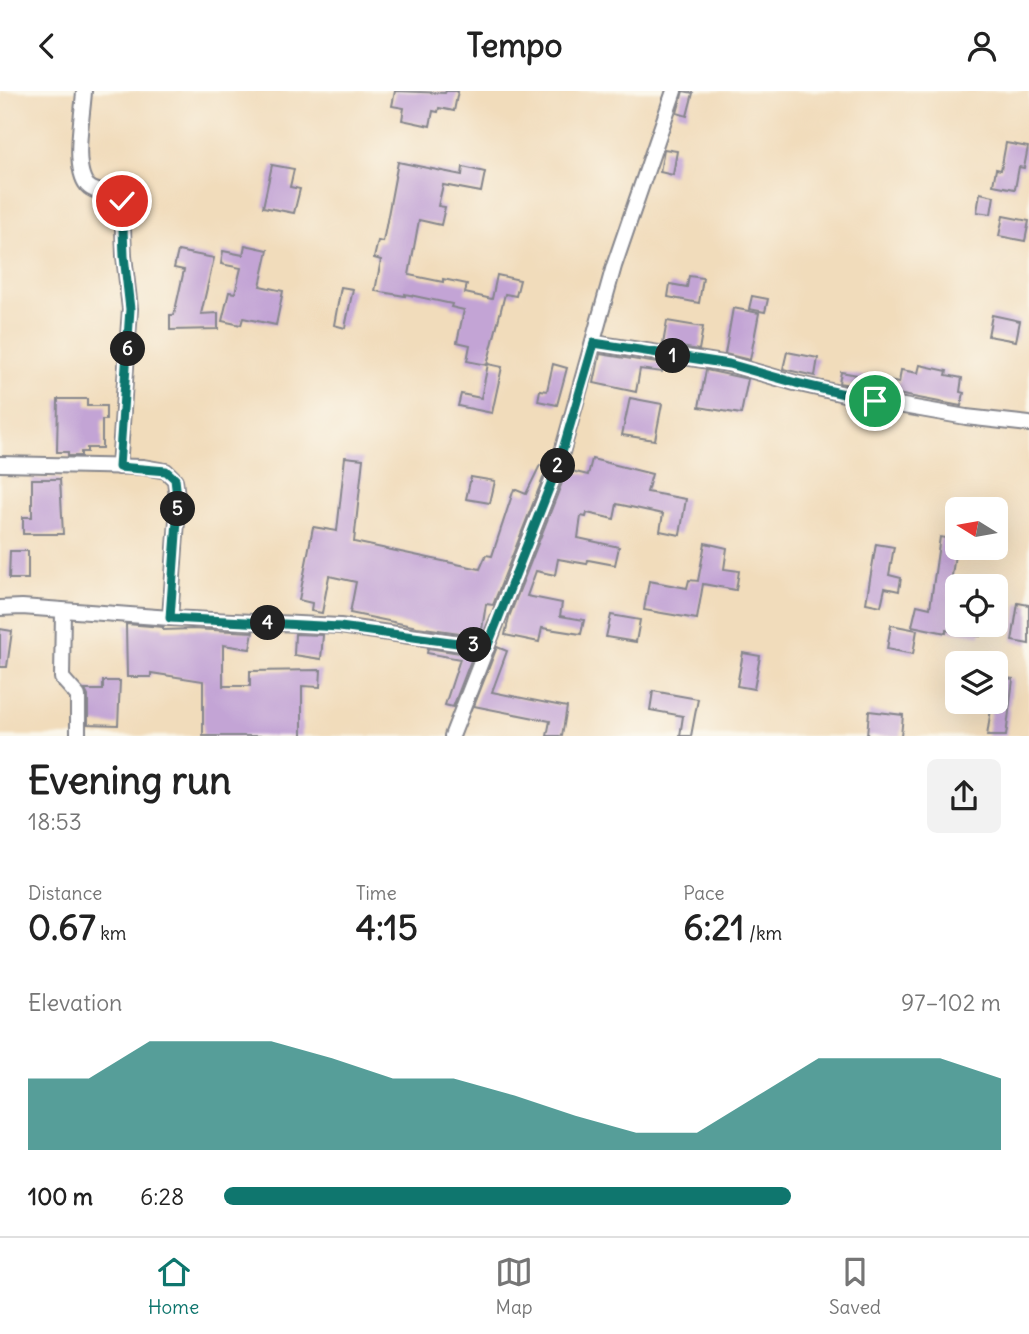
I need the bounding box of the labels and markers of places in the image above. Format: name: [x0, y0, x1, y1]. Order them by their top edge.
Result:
pin: [92, 171, 152, 231]
pin: 6: [110, 331, 146, 367]
pin: 1: [656, 338, 690, 373]
pin: [845, 371, 905, 431]
pin: 2: [540, 449, 576, 483]
pin: 5: [160, 491, 196, 527]
pin: 4: [250, 605, 286, 641]
pin: 3: [456, 627, 491, 663]

